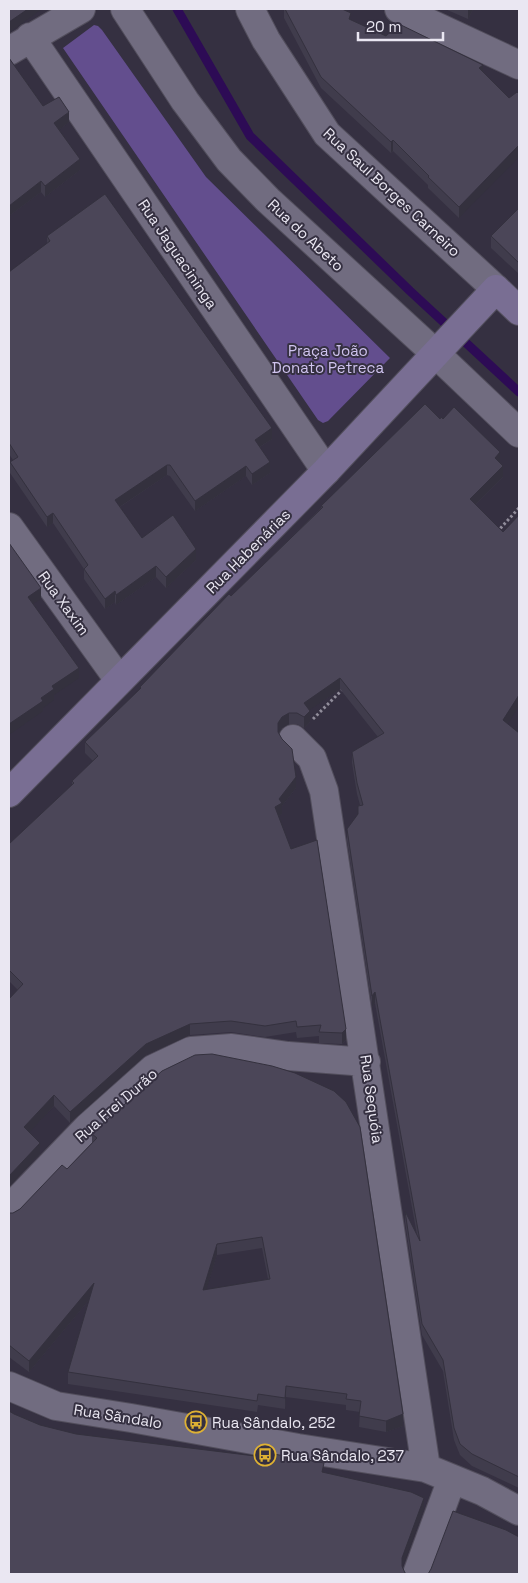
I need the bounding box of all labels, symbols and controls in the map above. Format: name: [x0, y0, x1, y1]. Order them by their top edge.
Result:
scale bar: [358, 10, 443, 42]
text: 20 m: [366, 17, 401, 36]
street label: Rua Saul Borges Carneiro: [319, 123, 465, 261]
street label: Rua do Abeto: [264, 195, 348, 275]
street label: Rua Jaguacininga: [134, 196, 222, 313]
park label: Praça João Donato Petreca: [272, 341, 385, 377]
street label: Rua Habenárias: [202, 505, 294, 597]
street label: Rua Xaxim: [34, 567, 94, 639]
street label: Rua Sequóia: [356, 1053, 388, 1145]
street label: Rua Frei Durão: [71, 1064, 161, 1146]
street label: Rua Sãndalo: [72, 1400, 164, 1432]
bus stop icon: Rua Sândalo, 252: [184, 1410, 208, 1434]
place label: Rua Sândalo, 252: [212, 1413, 335, 1432]
bus stop icon: Rua Sândalo, 237: [253, 1443, 277, 1467]
place label: Rua Sândalo, 237: [281, 1446, 404, 1465]

